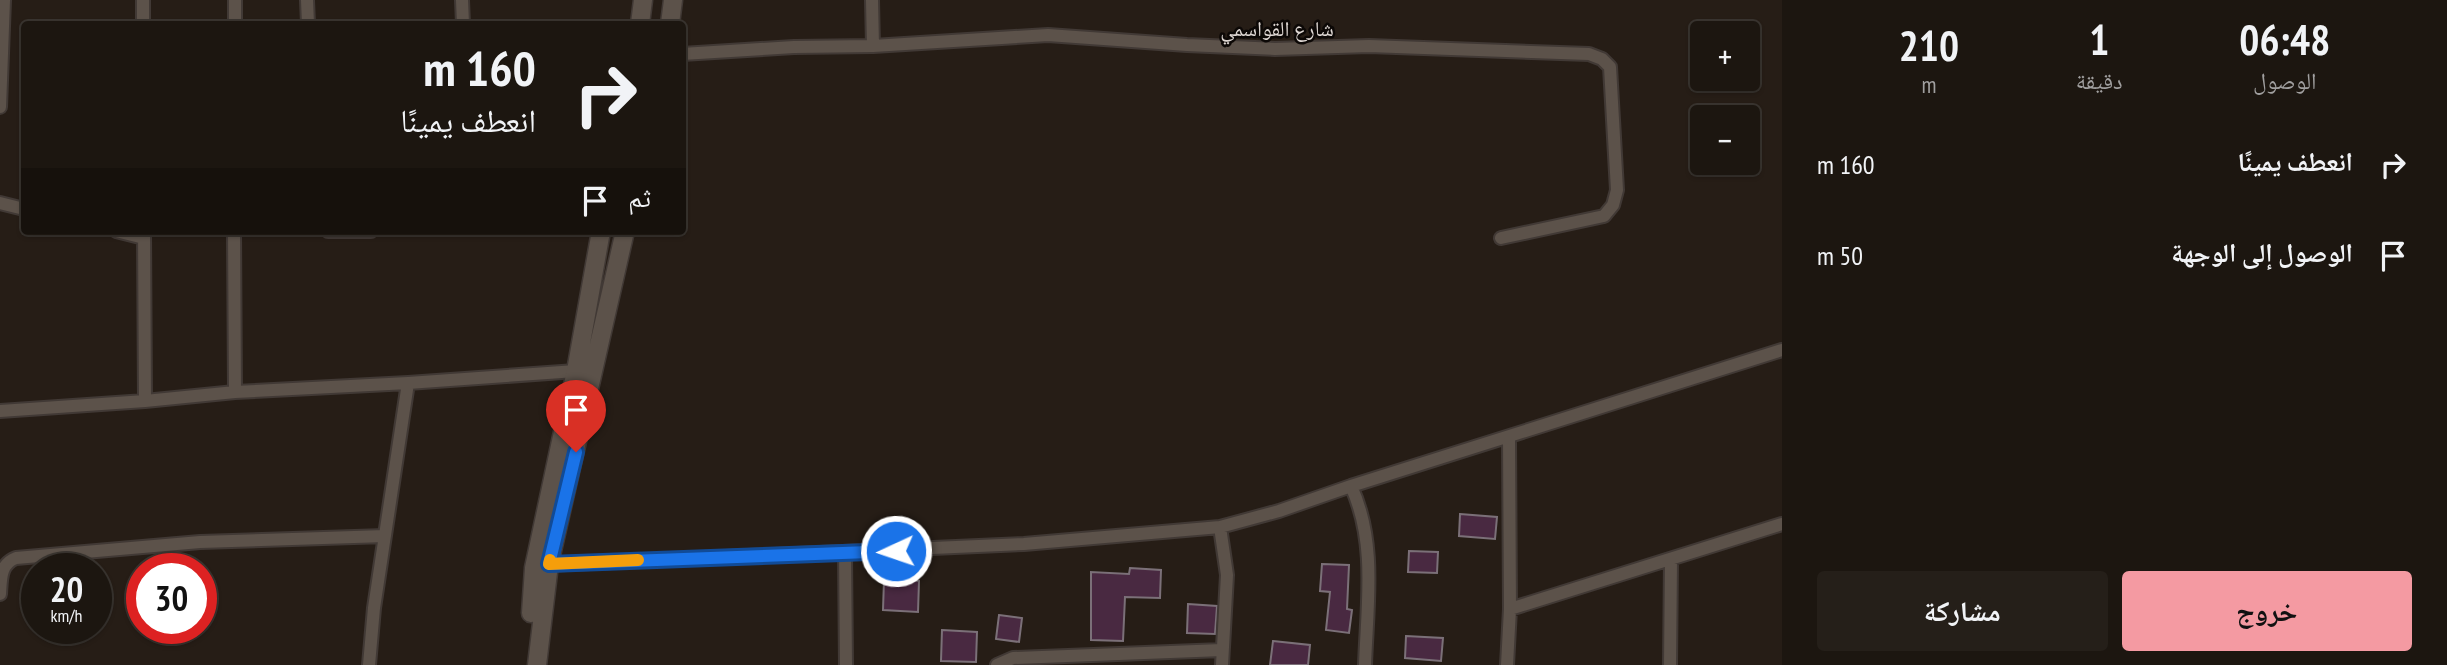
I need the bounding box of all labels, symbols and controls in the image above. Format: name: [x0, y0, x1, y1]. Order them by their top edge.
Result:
text: 1: [2089, 12, 2109, 67]
text: 06:48: [2239, 12, 2330, 67]
street label: شارع القواسمي: [1220, 15, 1334, 45]
text: 210: [1899, 18, 1959, 73]
map controls: [1690, 21, 1760, 175]
button: +: [1690, 21, 1760, 91]
text: 160 m: [423, 36, 536, 100]
icon: right: [560, 49, 651, 140]
text: دقيقة: [2076, 66, 2123, 95]
text: الوصول: [2253, 66, 2317, 95]
text: m: [1921, 70, 1936, 99]
text: انعطف يمينًا: [400, 99, 536, 141]
button: −: [1690, 105, 1760, 175]
text: انعطف يمينًا: [2237, 145, 2353, 178]
icon: right: [2374, 146, 2412, 184]
text: 160 m: [1817, 148, 1875, 181]
text: ثم: [628, 181, 651, 214]
icon: arrive: [576, 182, 614, 220]
text: الوصول إلى الوجهة: [2171, 236, 2353, 269]
icon: arrive: [2374, 237, 2412, 275]
text: 50 m: [1817, 239, 1863, 272]
pin: [546, 380, 606, 452]
icon: arrive: [557, 391, 595, 429]
position arrow: [859, 514, 933, 588]
speed limit sign: 30: [126, 553, 217, 644]
text: 20: [50, 566, 83, 612]
button: مشاركة: [1817, 571, 2108, 651]
button: خروج: [2122, 571, 2412, 651]
text: km/h: [51, 604, 82, 627]

